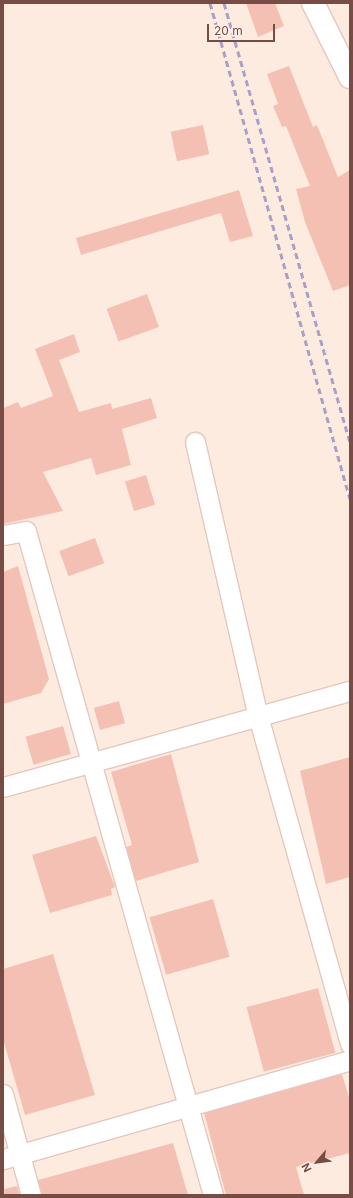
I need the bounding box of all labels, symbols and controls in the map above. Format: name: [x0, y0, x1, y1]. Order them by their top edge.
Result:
scale bar: [209, 16, 277, 42]
text: 20 m: [214, 23, 243, 38]
north arrow: [297, 1142, 337, 1182]
text: N: [298, 1161, 315, 1175]

